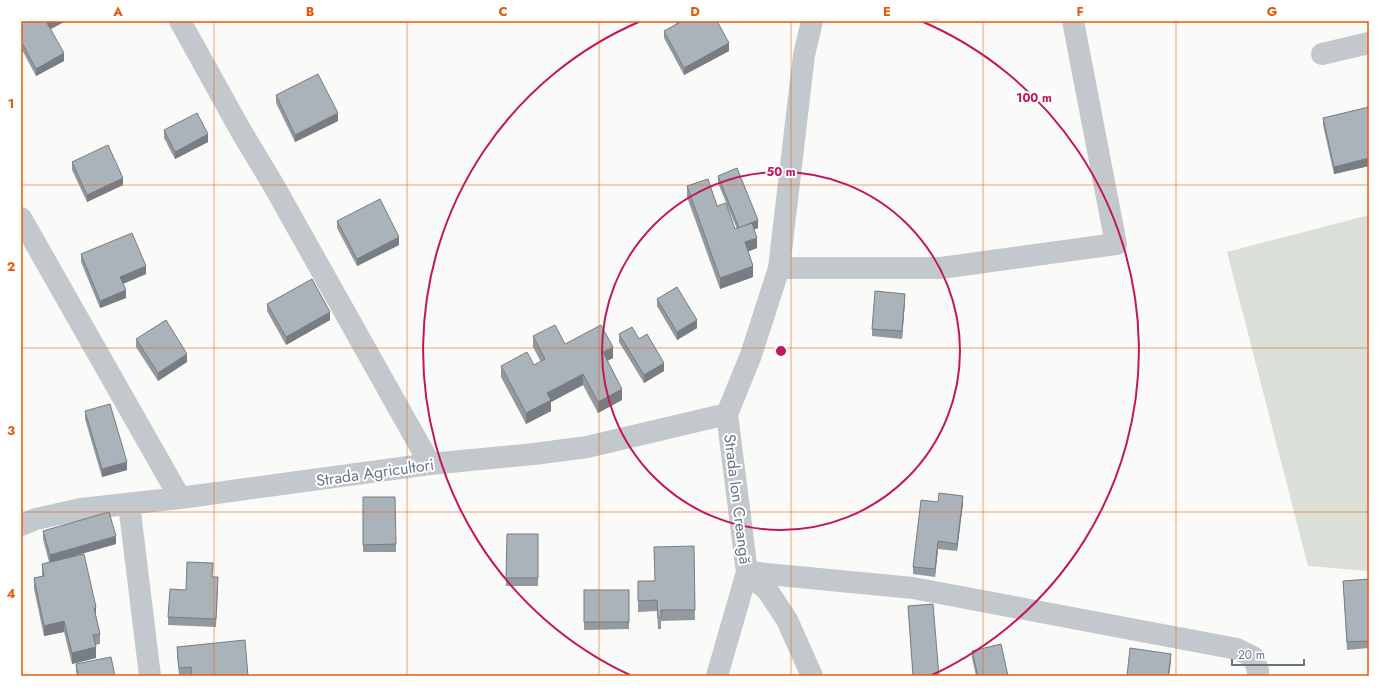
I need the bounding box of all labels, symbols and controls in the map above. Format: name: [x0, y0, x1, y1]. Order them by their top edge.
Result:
text: A: [112, 2, 123, 21]
text: B: [306, 2, 315, 21]
text: C: [498, 2, 508, 21]
text: D: [690, 2, 700, 21]
text: E: [883, 2, 891, 21]
text: F: [1076, 2, 1084, 21]
text: G: [1267, 2, 1278, 21]
text: 100 m: [1016, 89, 1052, 107]
text: 1: [8, 94, 14, 113]
text: 50 m: [766, 163, 796, 181]
text: 2: [7, 257, 15, 276]
centre of rings: [774, 344, 788, 358]
text: 3: [7, 421, 15, 440]
street label: Strada Ion Creangă: [718, 433, 757, 565]
street label: Strada Agricultori: [315, 453, 435, 492]
text: 4: [6, 584, 16, 603]
scale bar: [1232, 641, 1304, 667]
text: 20 m: [1238, 646, 1265, 664]

